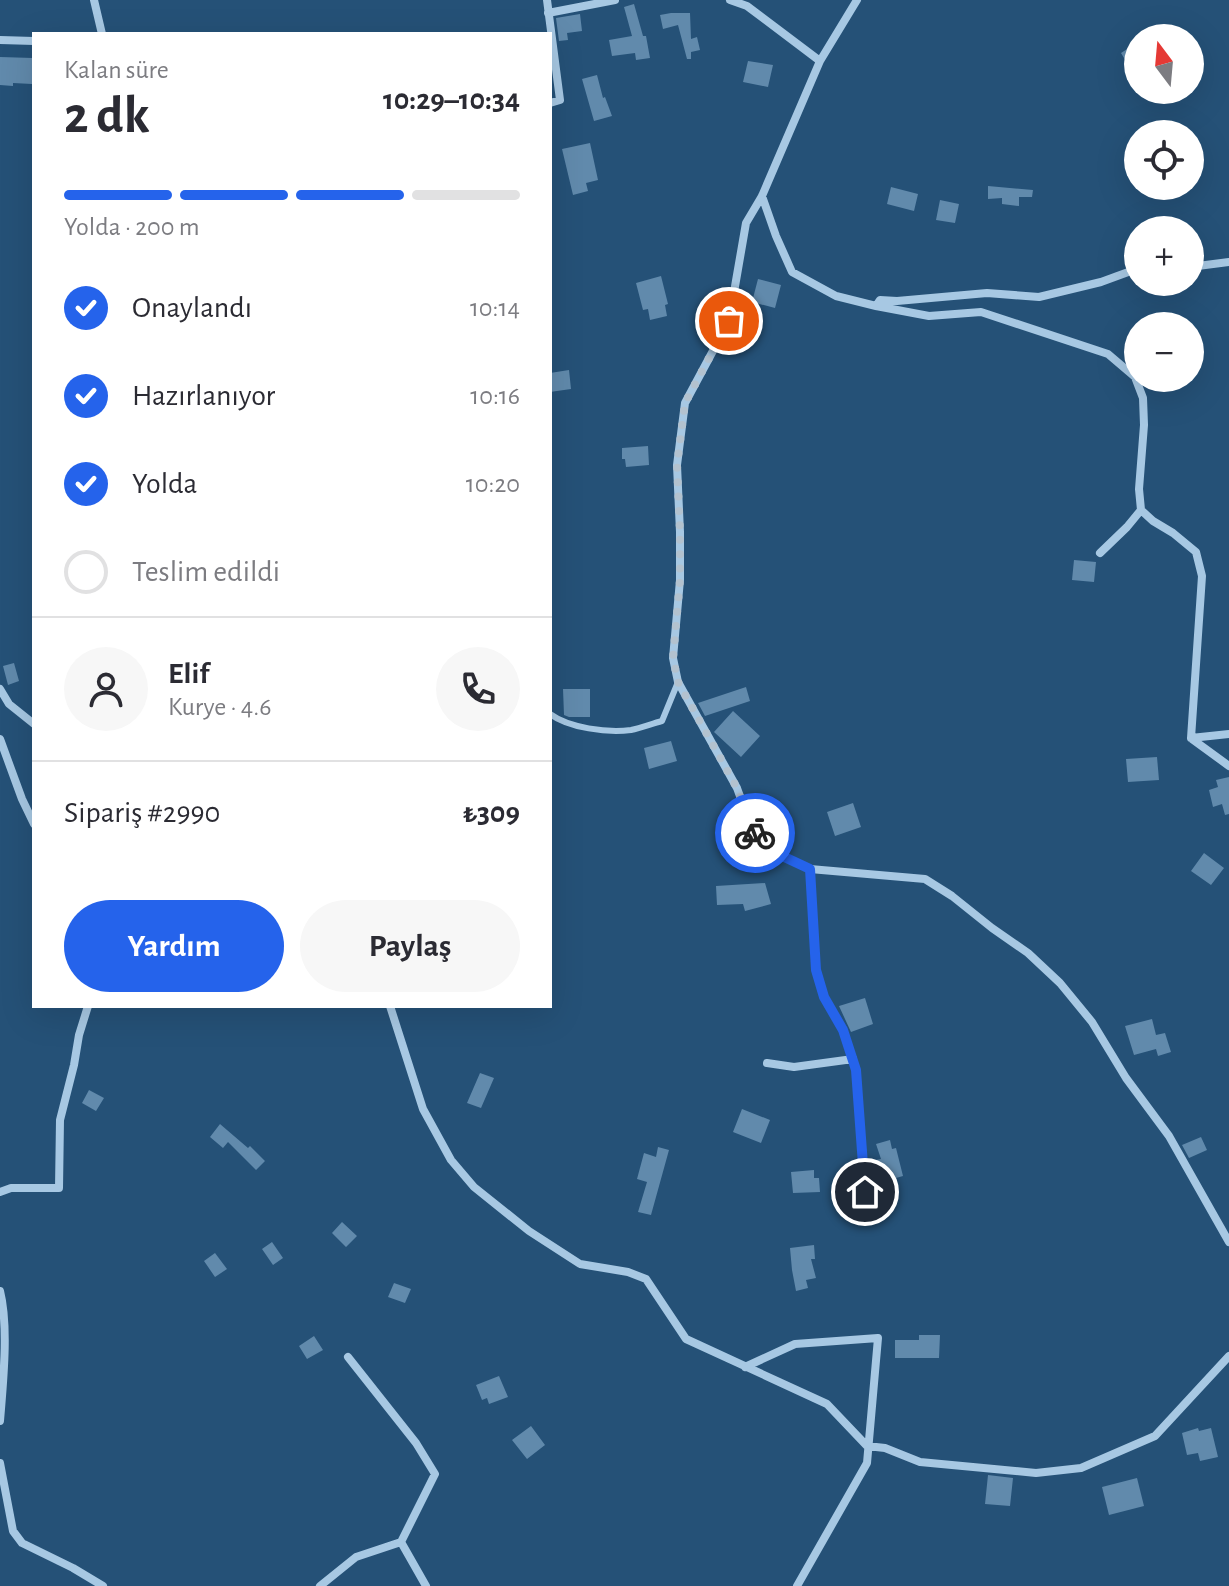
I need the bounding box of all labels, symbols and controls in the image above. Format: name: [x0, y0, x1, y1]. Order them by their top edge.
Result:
north arrow: [1124, 24, 1204, 104]
map controls: [1124, 24, 1204, 392]
text: Kalan süre: [64, 57, 169, 83]
text: 10:29–10:34: [383, 85, 520, 115]
text: 2 dk: [64, 90, 149, 142]
button: locate: [1124, 120, 1204, 200]
text: Yolda · 200 m: [64, 214, 200, 240]
button: +: [1124, 216, 1204, 296]
icon: check: [64, 286, 108, 330]
pin: [695, 287, 763, 355]
text: Onaylandı: [132, 293, 252, 323]
text: 10:14: [470, 295, 520, 321]
icon: bag: [707, 299, 751, 343]
button: −: [1124, 312, 1204, 392]
icon: check: [64, 374, 108, 418]
text: Hazırlanıyor: [132, 381, 275, 411]
text: 10:16: [470, 383, 520, 409]
icon: check: [64, 462, 108, 506]
text: Yolda: [132, 469, 197, 499]
text: 10:20: [466, 471, 520, 497]
text: Teslim edildi: [132, 557, 280, 587]
button: person: [64, 647, 148, 731]
button: phone: [436, 647, 520, 731]
text: Elif: [168, 659, 209, 689]
text: Kurye · 4.6: [168, 694, 271, 720]
courier: [715, 793, 795, 873]
text: Sipariş #2990: [64, 798, 220, 828]
text: ₺309: [463, 798, 520, 828]
icon: bike: [733, 811, 777, 855]
button: Yardım: [64, 900, 284, 992]
button: Paylaş: [300, 900, 520, 992]
pin: [831, 1158, 899, 1226]
icon: home: [843, 1170, 887, 1214]

